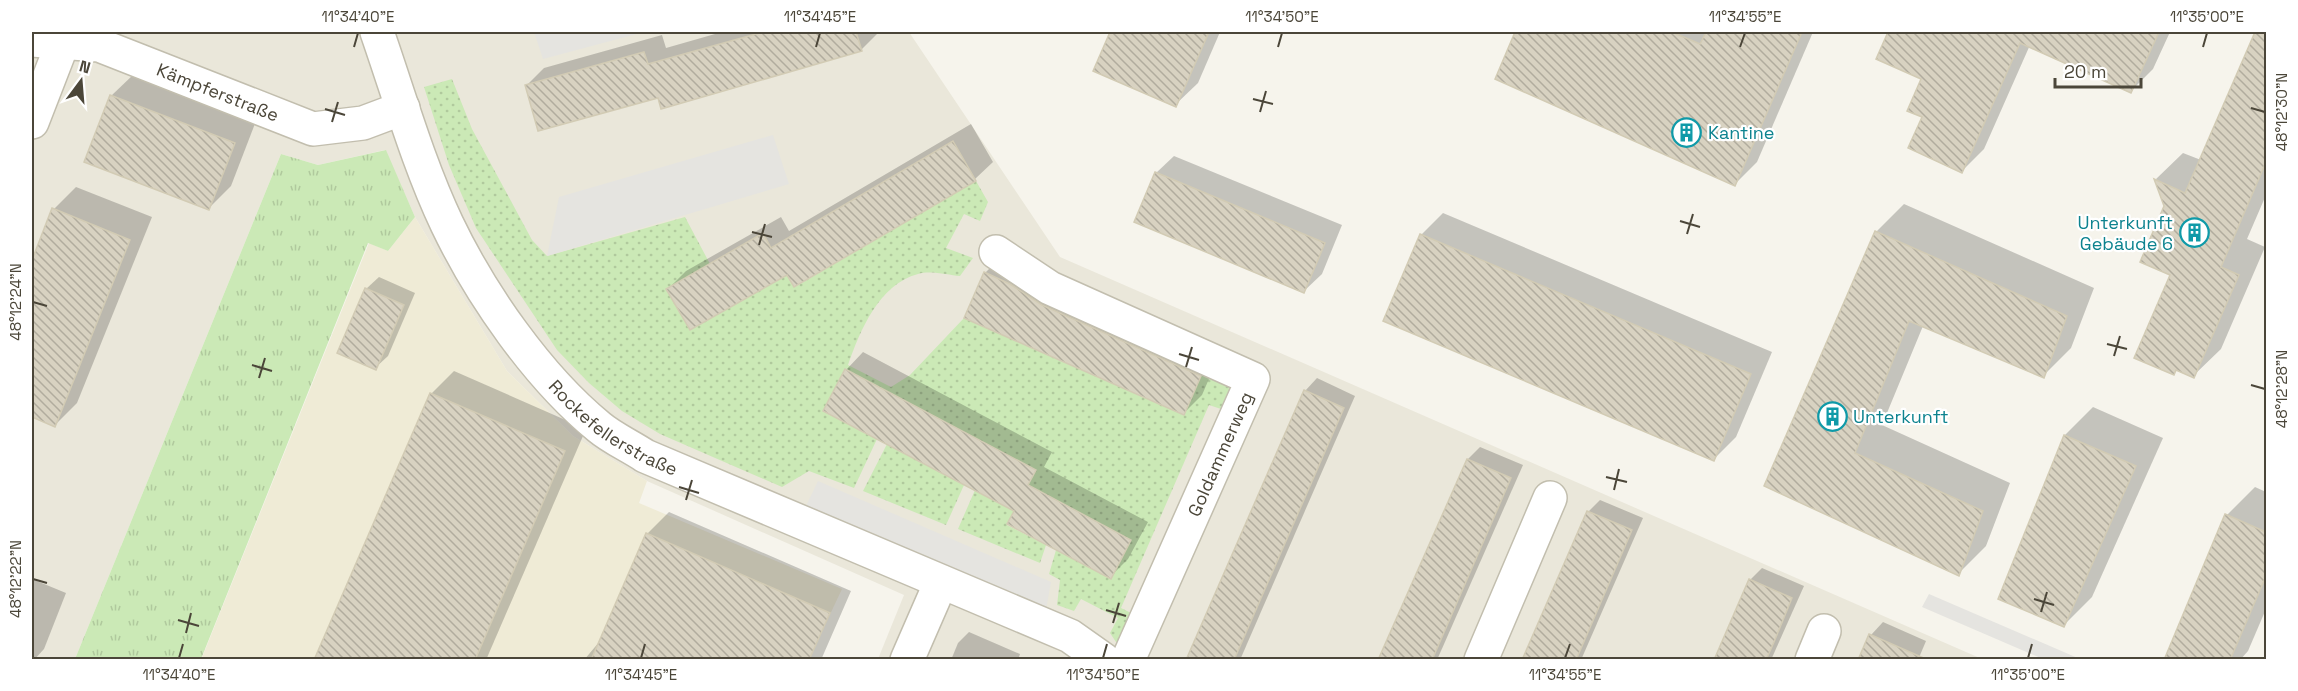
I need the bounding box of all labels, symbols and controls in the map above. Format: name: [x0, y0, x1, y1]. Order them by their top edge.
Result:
text: 11°34'40"E: [321, 7, 395, 26]
text: 11°34'45"E: [784, 7, 856, 26]
text: 11°34'50"E: [1245, 7, 1319, 26]
text: 11°34'55"E: [1709, 7, 1781, 26]
text: 11°35'00"E: [2170, 7, 2244, 26]
north arrow: [51, 51, 111, 111]
scale bar: [2055, 51, 2140, 89]
text: N: [77, 55, 93, 79]
street label: Kämpferstraße: [154, 57, 282, 126]
text: 20 m: [2064, 60, 2107, 83]
text: 48°12'30"N: [2272, 73, 2291, 151]
building icon: Kantine: [1671, 116, 1703, 148]
place label: Kantine: [1708, 121, 1775, 144]
place label: Unterkunft Gebäude 6: [2077, 211, 2173, 255]
building icon: Unterkunft Gebäude 6: [2178, 216, 2210, 248]
text: 48°12'24"N: [6, 263, 25, 341]
text: 48°12'28"N: [2272, 350, 2291, 428]
street label: Rockefellerstraße: [544, 374, 681, 480]
street label: Goldammerweg: [1182, 388, 1258, 520]
building icon: Unterkunft: [1816, 400, 1848, 432]
place label: Unterkunft: [1853, 405, 1949, 428]
text: 48°12'22"N: [6, 540, 25, 618]
text: 11°34'40"E: [142, 665, 216, 684]
text: 11°34'45"E: [605, 665, 677, 684]
text: 11°34'50"E: [1066, 665, 1140, 684]
text: 11°34'55"E: [1529, 665, 1601, 684]
text: 11°35'00"E: [1991, 665, 2065, 684]

